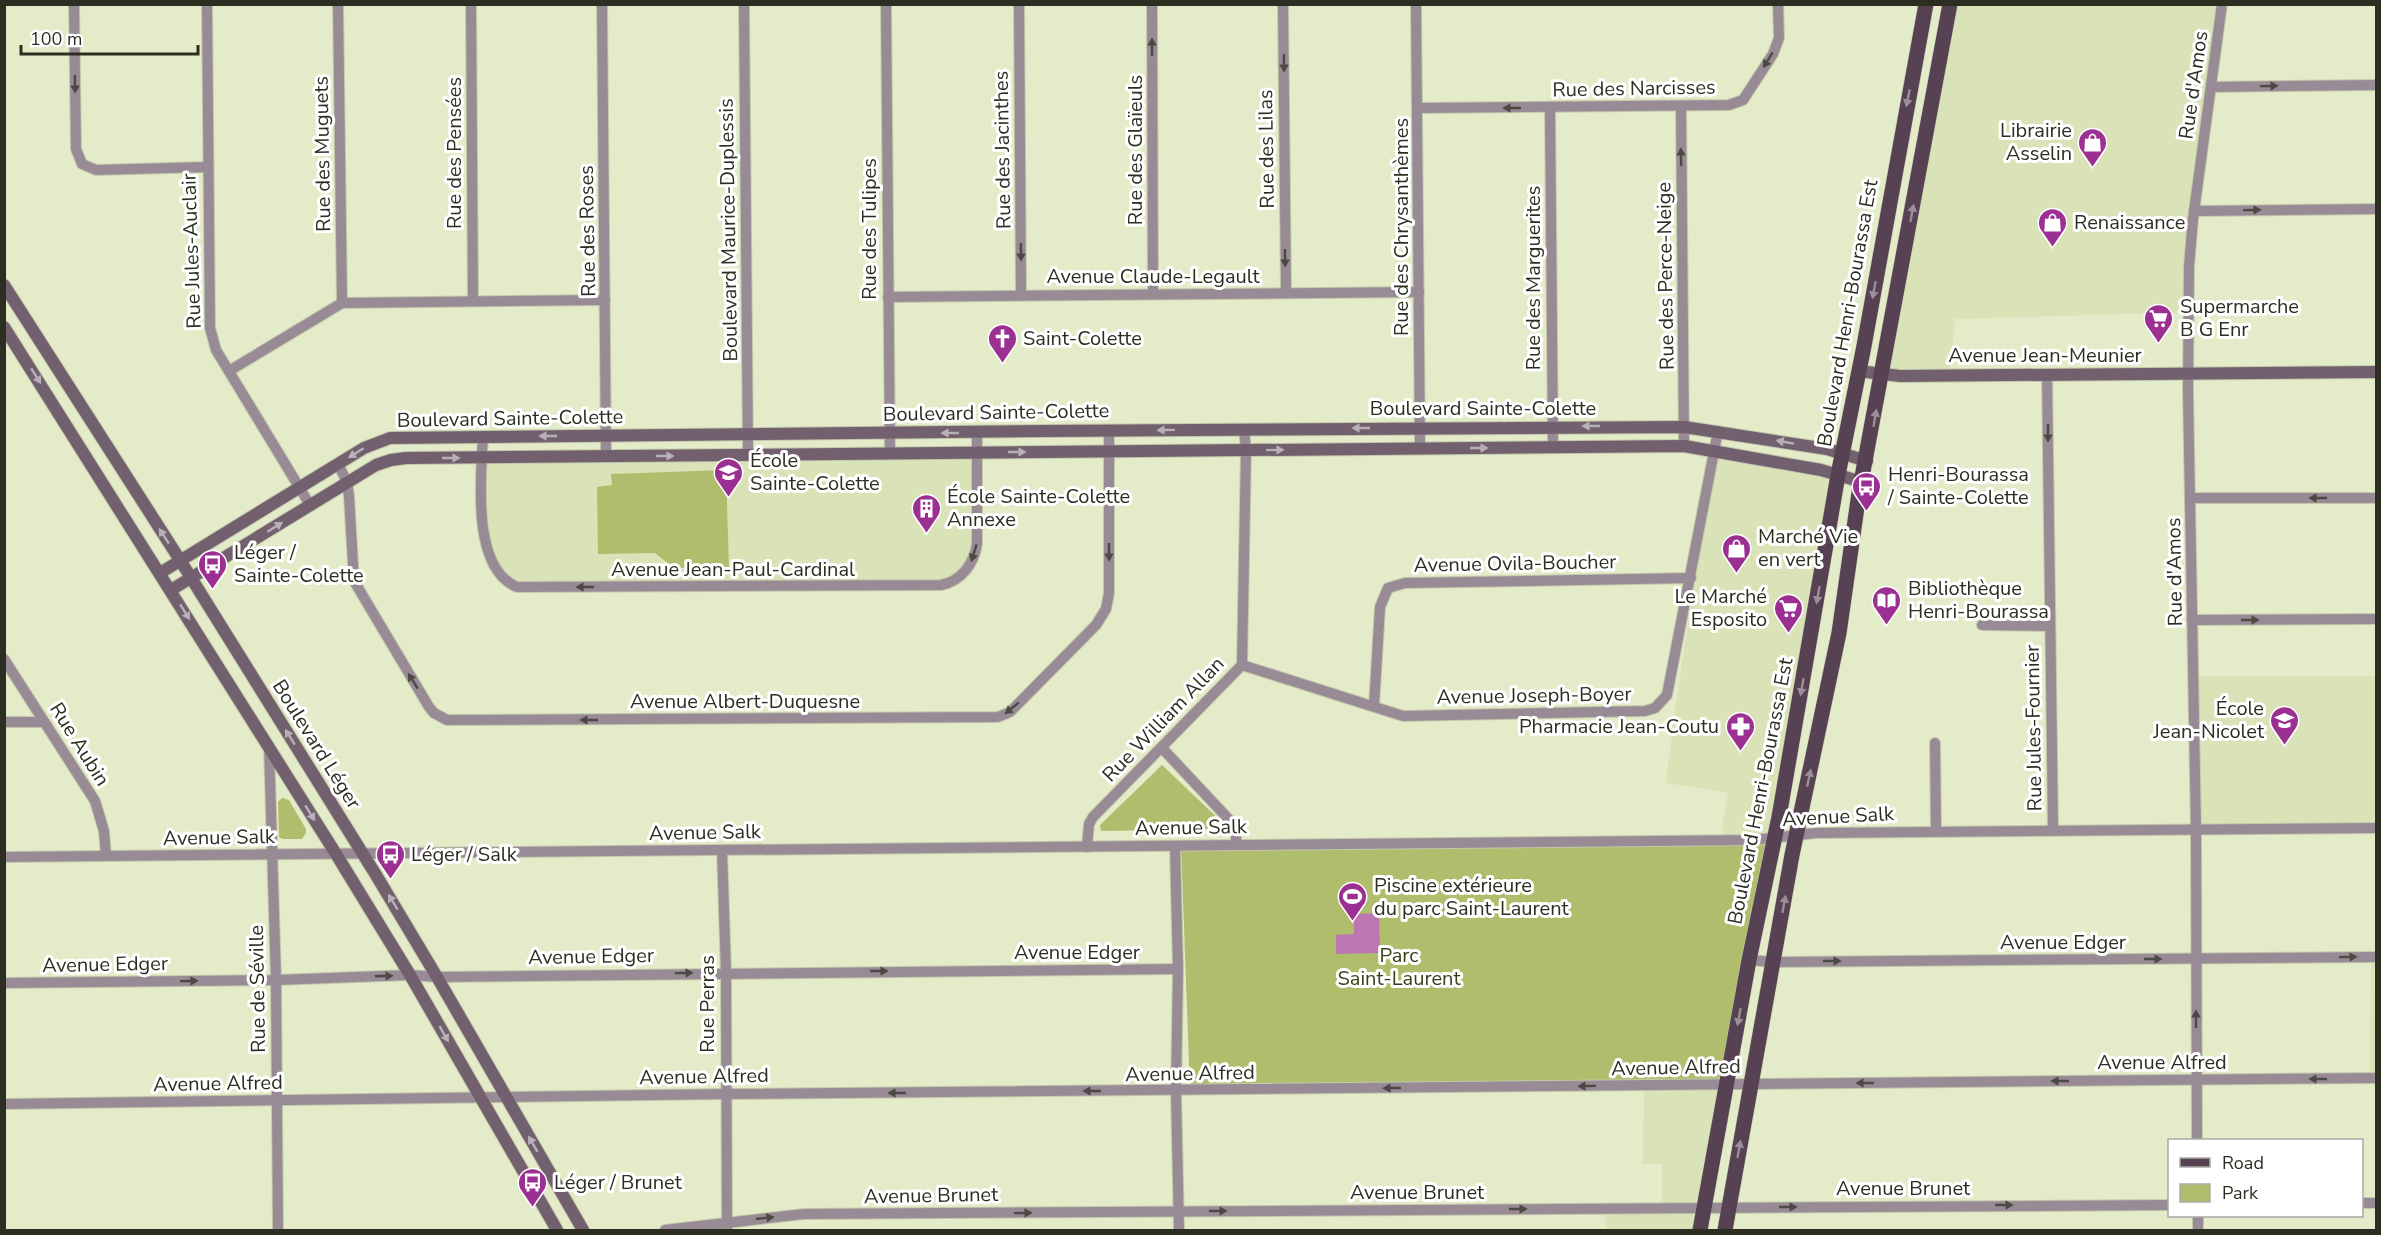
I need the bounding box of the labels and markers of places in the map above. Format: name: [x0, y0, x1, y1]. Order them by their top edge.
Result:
place label: Librairie Asselin: [2000, 117, 2072, 167]
shop icon: Librairie Asselin: [2077, 126, 2109, 168]
shop icon: Renaissance: [2037, 206, 2069, 248]
place label: Renaissance: [2074, 209, 2185, 236]
place label: Supermarche B G Enr: [2180, 293, 2299, 343]
supermarket icon: Supermarche B G Enr: [2143, 302, 2175, 344]
church icon: Saint-Colette: [986, 322, 1018, 364]
place label: Saint-Colette: [1023, 325, 1142, 352]
place label: École Sainte-Colette: [750, 447, 880, 497]
school or university icon: École Sainte-Colette: [713, 456, 745, 498]
place label: Henri-Bourassa / Sainte-Colette: [1887, 461, 2029, 511]
bus stop icon: Henri-Bourassa / Sainte-Colette: [1851, 470, 1883, 512]
place label: École Sainte-Colette Annexe: [947, 483, 1130, 533]
building icon: École Sainte-Colette Annexe: [910, 492, 942, 534]
place label: Marché Vie en vert: [1758, 523, 1858, 573]
shop icon: Marché Vie en vert: [1721, 532, 1753, 574]
place label: Léger / Sainte-Colette: [234, 539, 364, 589]
bus stop icon: Léger / Sainte-Colette: [197, 548, 229, 590]
place label: Bibliothèque Henri-Bourassa: [1908, 575, 2049, 625]
place label: Le Marché Esposito: [1674, 583, 1767, 633]
library icon: Bibliothèque Henri-Bourassa: [1871, 584, 1903, 626]
supermarket icon: Le Marché Esposito: [1772, 592, 1804, 634]
place label: École Jean-Nicolet: [2152, 695, 2265, 745]
school or university icon: École Jean-Nicolet: [2269, 704, 2301, 746]
pharmacy icon: Pharmacie Jean-Coutu: [1724, 710, 1756, 752]
place label: Pharmacie Jean-Coutu: [1519, 713, 1719, 740]
bus stop icon: Léger / Salk: [374, 838, 406, 880]
place label: Léger / Salk: [411, 841, 518, 868]
place label: Piscine extérieure du parc Saint-Laurent: [1374, 872, 1570, 922]
sports icon: Piscine extérieure du parc Saint-Laurent: [1337, 880, 1369, 922]
bus stop icon: Léger / Brunet: [517, 1166, 549, 1208]
place label: Léger / Brunet: [554, 1169, 683, 1196]

